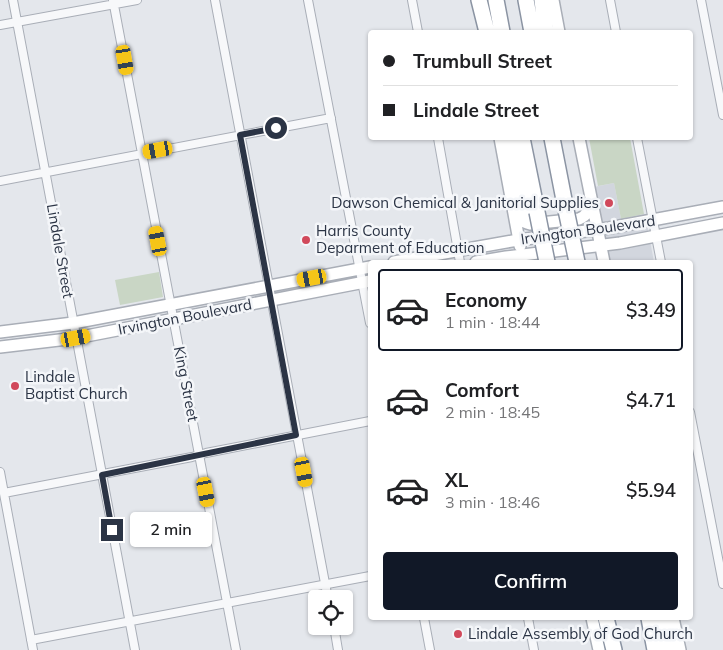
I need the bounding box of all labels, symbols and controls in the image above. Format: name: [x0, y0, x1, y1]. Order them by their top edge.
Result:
car: [115, 44, 134, 76]
text: Trumbull Street: [413, 49, 552, 73]
text: Lindale Street: [413, 98, 539, 122]
route start: [265, 117, 287, 139]
car: [141, 140, 174, 160]
place label: Dawson Chemical & Janitorial Supplies: [331, 193, 599, 212]
marker: Dawson Chemical & Janitorial Supplies: [603, 197, 615, 209]
street label: Lindale Street: [43, 202, 78, 300]
street label: Irvington Boulevard: [519, 211, 657, 248]
place label: Harris County Deparment of Education: [316, 221, 485, 257]
car: [147, 225, 168, 257]
marker: Harris County Deparment of Education: [300, 234, 312, 246]
car: [295, 268, 328, 288]
icon: car: [385, 288, 430, 333]
text: Economy: [445, 288, 527, 312]
street label: Irvington Boulevard: [116, 294, 253, 339]
text: $3.49: [626, 298, 676, 322]
text: 1 min · 18:44: [445, 312, 540, 332]
car: [59, 328, 92, 348]
street label: King Street: [170, 345, 203, 423]
place label: Lindale Baptist Church: [25, 367, 128, 403]
icon: car: [385, 378, 430, 423]
text: Comfort: [445, 378, 519, 402]
marker: Lindale Baptist Church: [9, 380, 21, 392]
text: $4.71: [626, 388, 676, 412]
text: 2 min · 18:45: [445, 402, 540, 422]
car: [293, 456, 314, 488]
icon: car: [385, 468, 430, 513]
text: XL: [445, 468, 468, 492]
car: [195, 476, 216, 508]
text: $5.94: [626, 478, 676, 502]
text: 3 min · 18:46: [445, 492, 540, 512]
callout: 2 min: [130, 512, 212, 548]
route end: [101, 519, 123, 541]
text: 2 min: [150, 519, 192, 539]
button: Confirm: [383, 552, 678, 610]
map controls: [308, 590, 353, 635]
button: locate: [308, 590, 353, 635]
place label: Lindale Assembly of God Church: [468, 624, 693, 643]
marker: Lindale Assembly of God Church: [452, 628, 464, 640]

